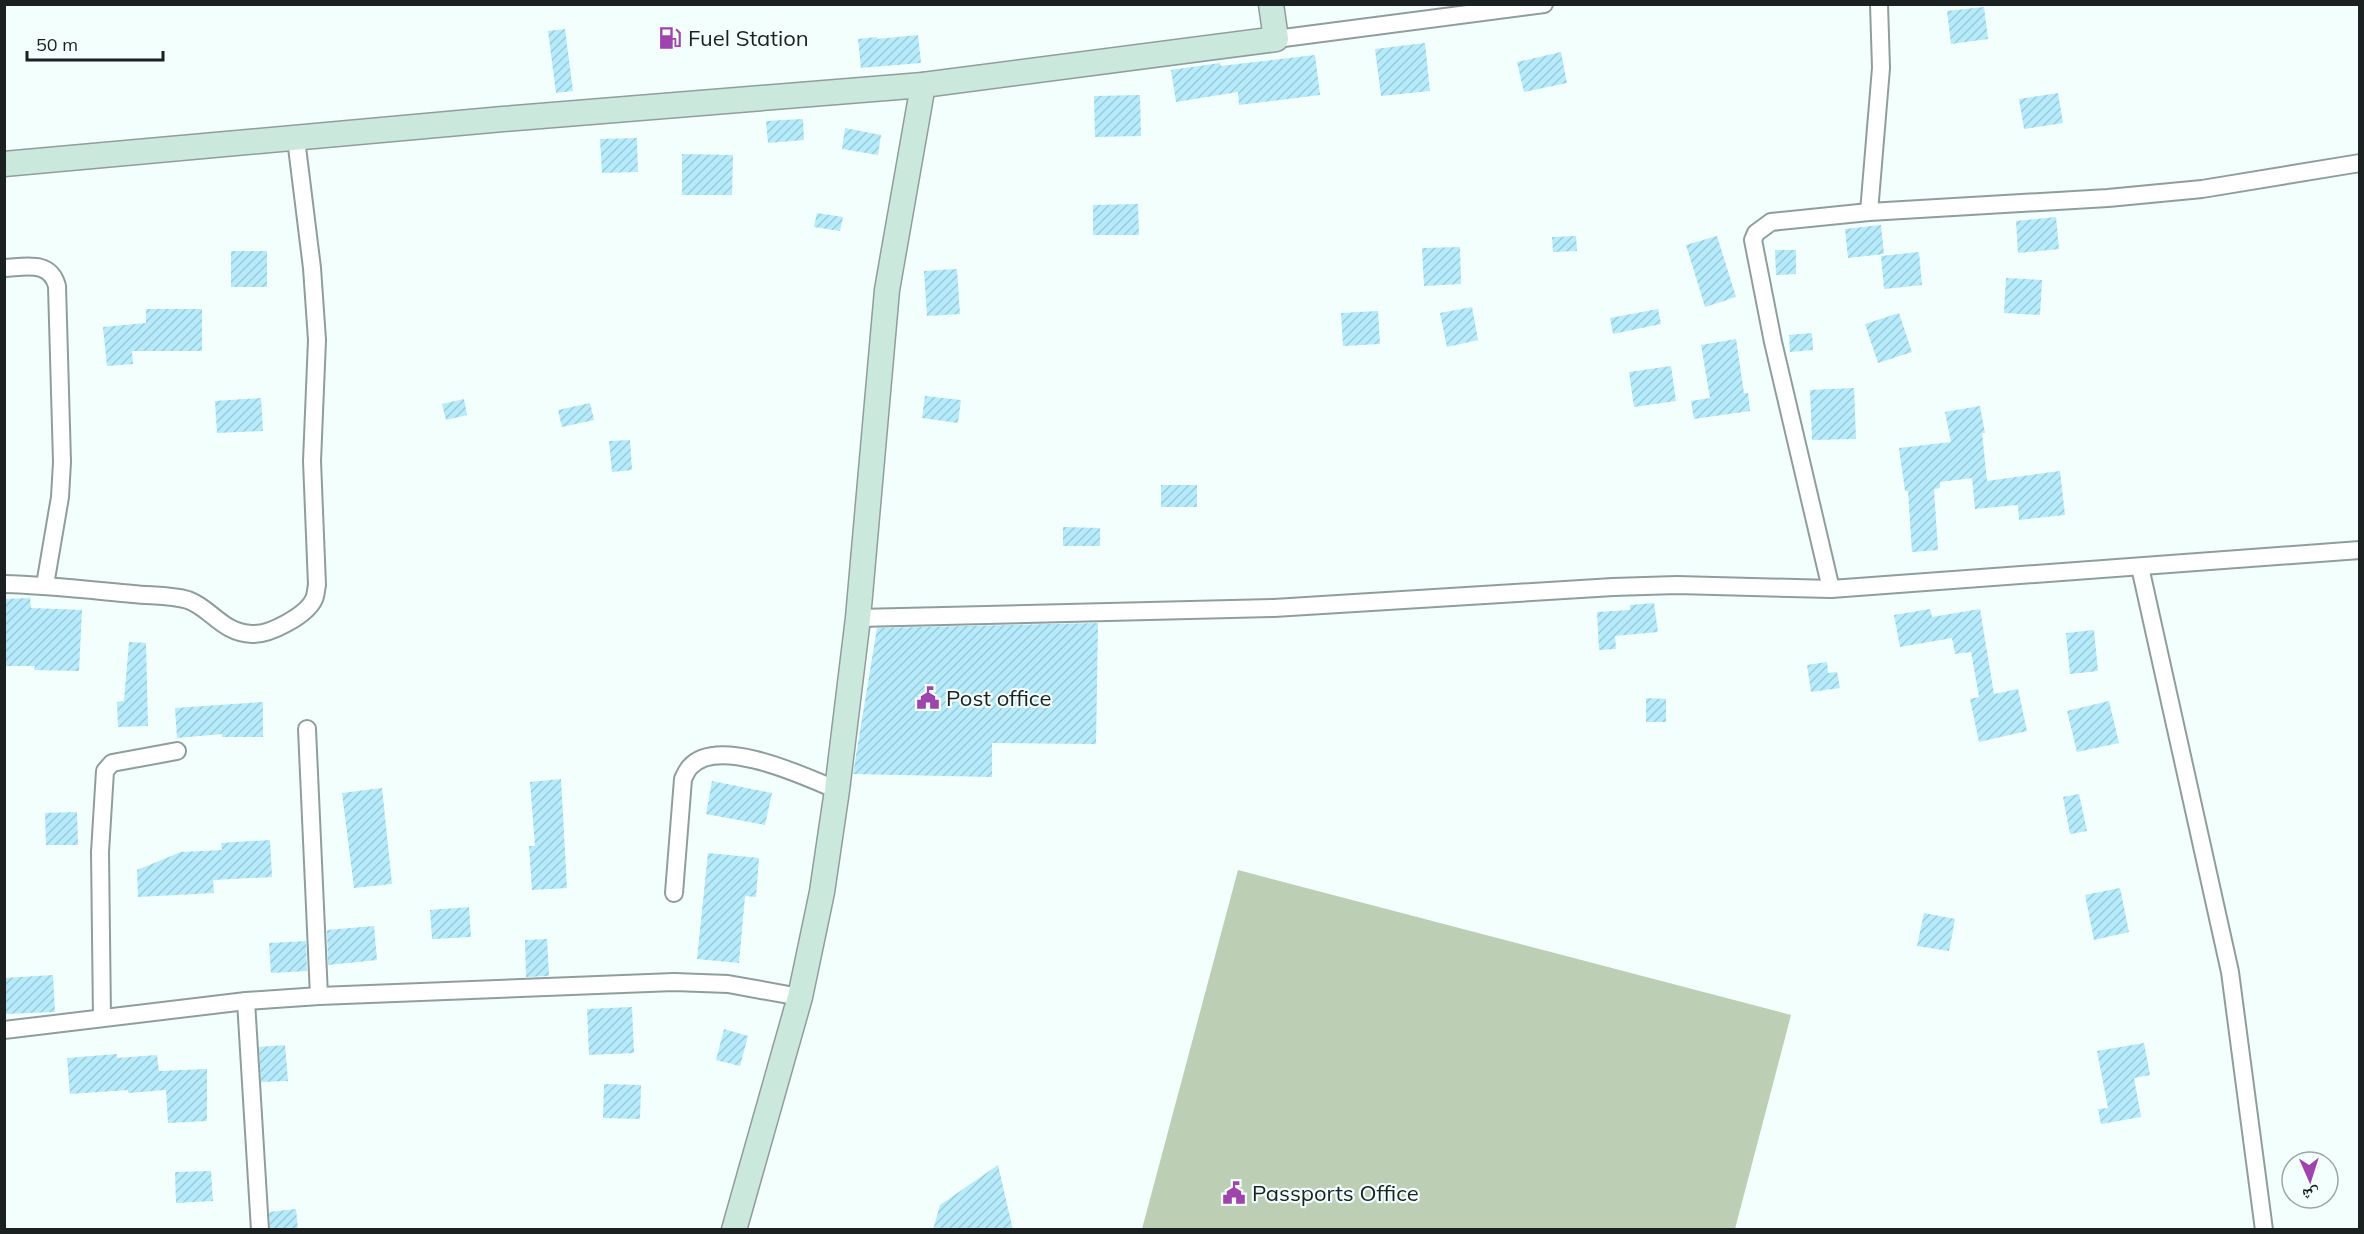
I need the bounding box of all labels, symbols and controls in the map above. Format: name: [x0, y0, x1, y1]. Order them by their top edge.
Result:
scale bar: [27, 24, 164, 62]
place label: Fuel Station: [688, 24, 809, 52]
fuel station icon: Fuel Station: [657, 25, 683, 51]
text: 50 m: [36, 33, 78, 56]
place label: Post office: [946, 684, 1051, 712]
public building icon: Post office: [915, 685, 941, 711]
north arrow: [2280, 1150, 2340, 1210]
place label: Passports Office: [1252, 1179, 1419, 1207]
public building icon: Passports Office: [1221, 1180, 1247, 1206]
text: ش: [2302, 1185, 2320, 1205]

